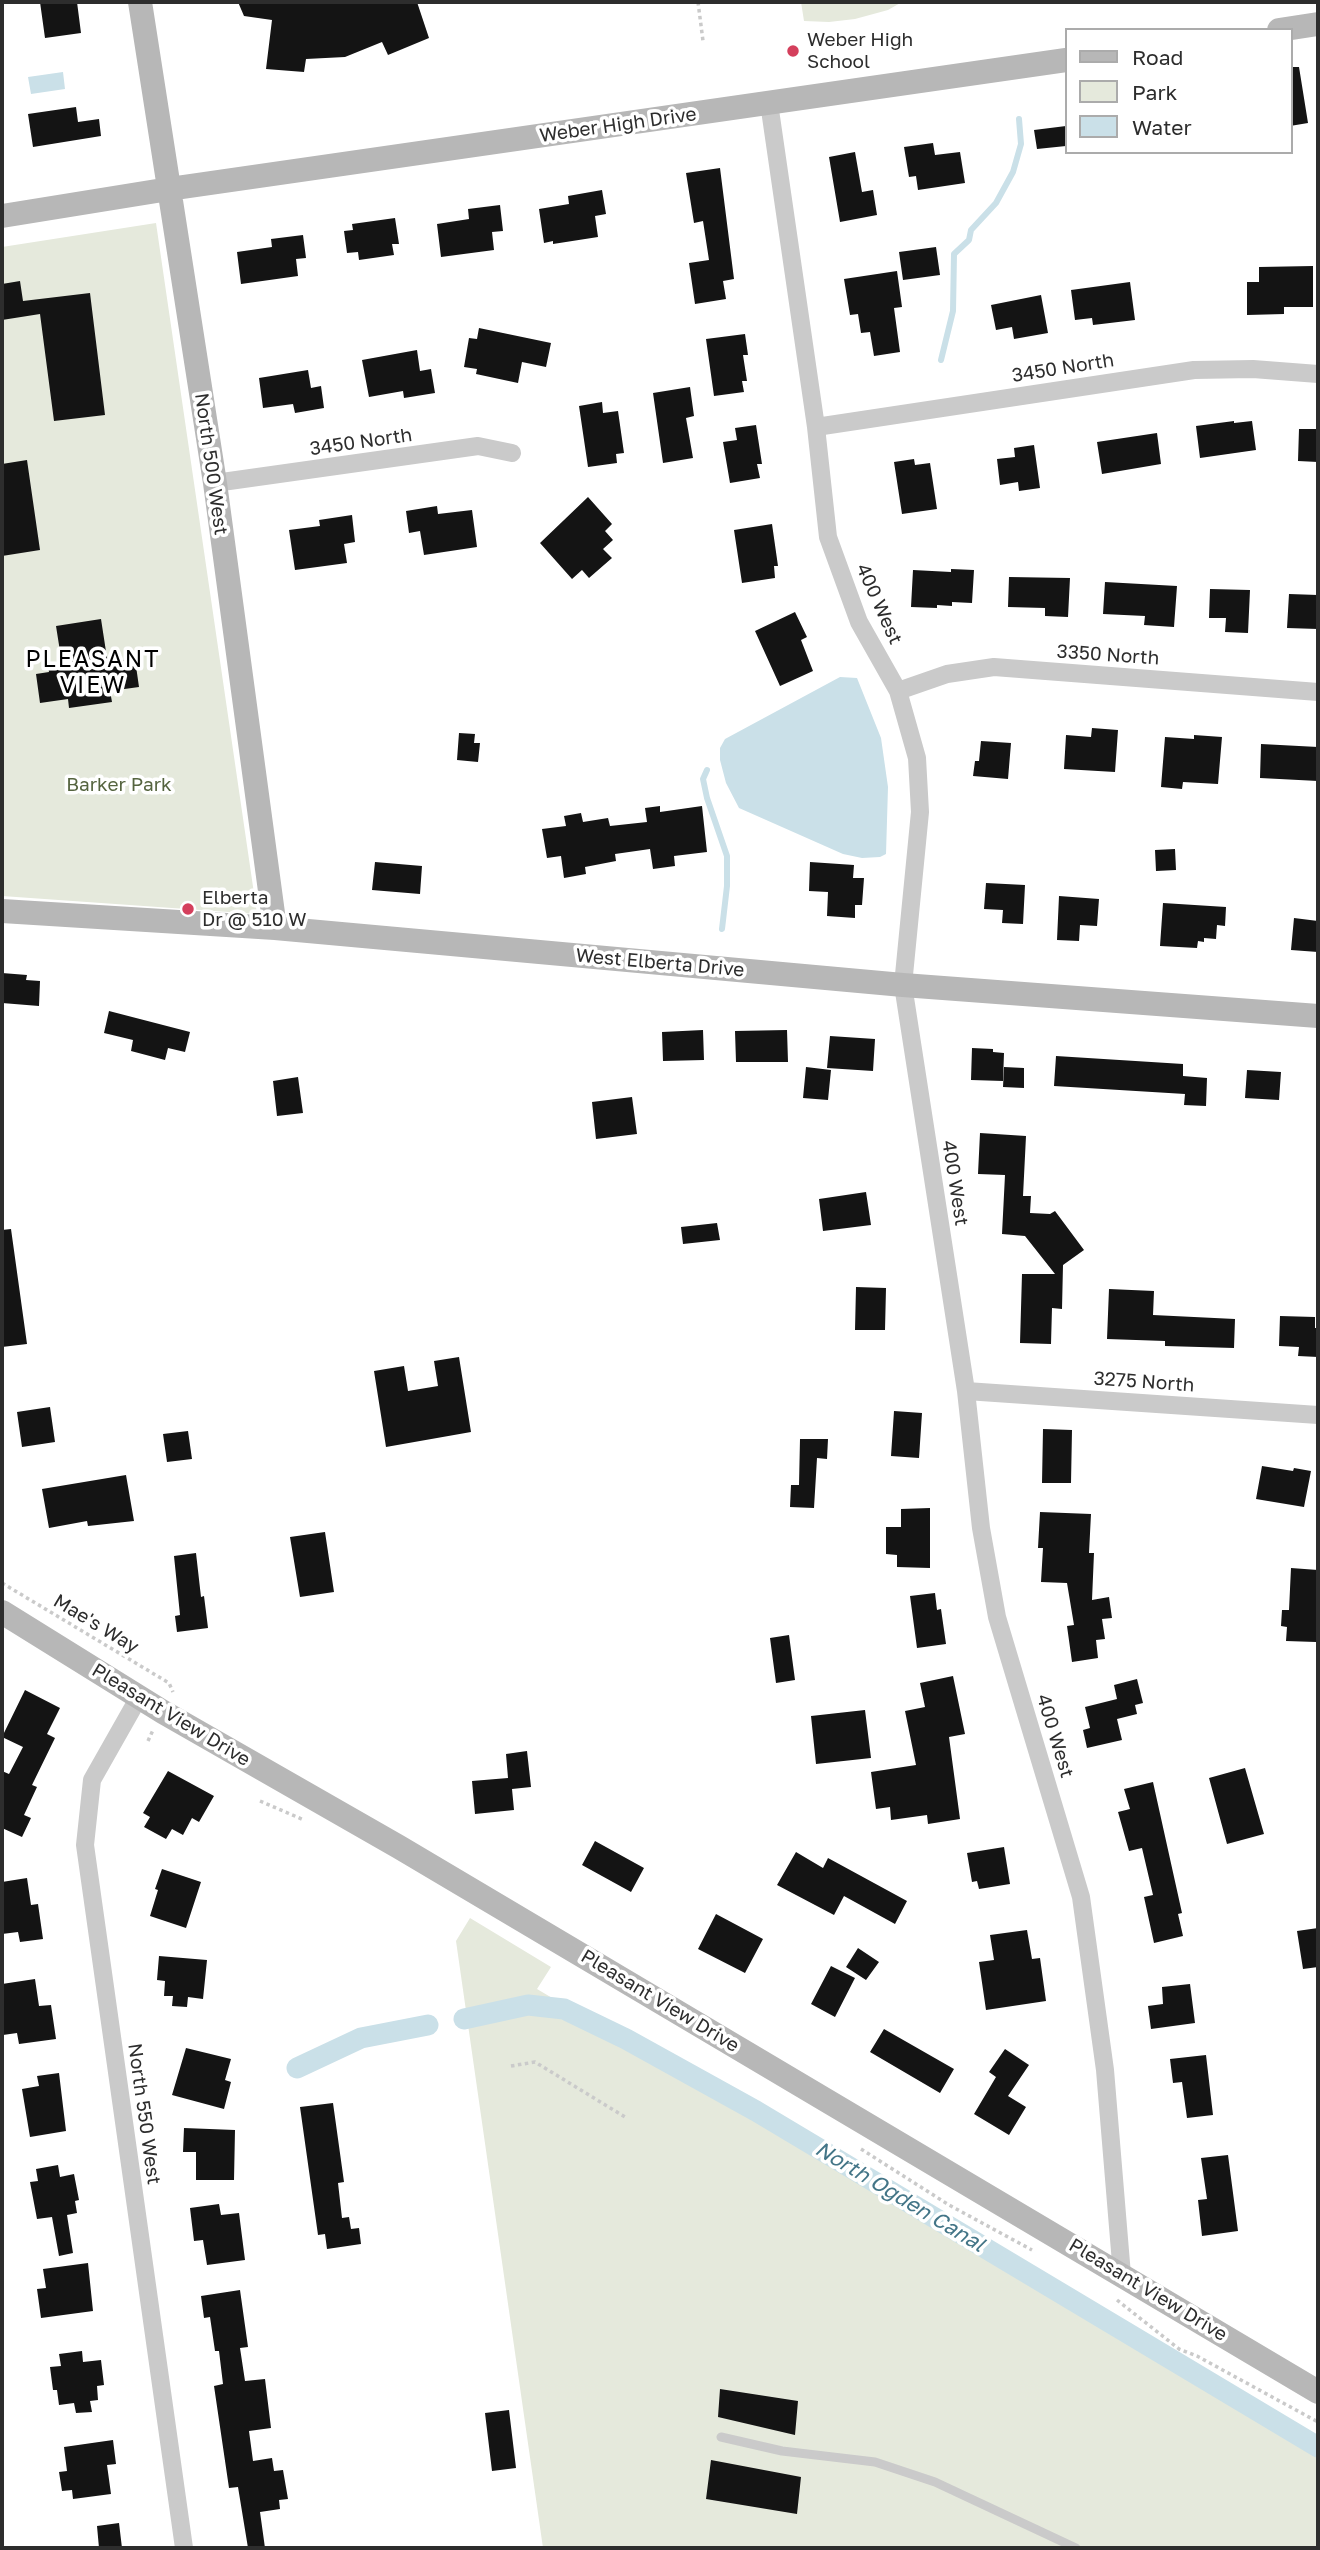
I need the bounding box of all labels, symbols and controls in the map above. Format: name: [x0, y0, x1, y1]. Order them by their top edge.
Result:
legend: [1064, 28, 1292, 154]
place label: Weber High School: [807, 29, 913, 73]
marker: Weber High School: [785, 43, 801, 59]
text: Road: [1132, 44, 1183, 70]
text: Park: [1132, 79, 1177, 105]
street label: Weber High Drive: [538, 103, 698, 147]
text: Water: [1132, 114, 1192, 140]
street label: 3450 North: [1010, 349, 1116, 387]
street label: North 500 West: [190, 392, 232, 536]
street label: 3450 North: [308, 424, 414, 460]
street label: 400 West: [851, 560, 907, 648]
street label: 3350 North: [1056, 640, 1160, 670]
district label: PLEASANT VIEW: [26, 646, 160, 700]
park label: Barker Park: [66, 774, 172, 796]
place label: Elberta Dr @ 510 W: [202, 887, 307, 931]
marker: Elberta Dr @ 510 W: [180, 901, 196, 917]
street label: West Elberta Drive: [575, 944, 745, 982]
street label: 400 West: [937, 1139, 973, 1227]
street label: 3275 North: [1093, 1367, 1195, 1397]
street label: Mae's Way: [49, 1590, 143, 1658]
street label: Pleasant View Drive: [88, 1659, 254, 1771]
street label: 400 West: [1032, 1692, 1078, 1780]
street label: Pleasant View Drive: [577, 1945, 743, 2057]
street label: North 550 West: [123, 2042, 165, 2186]
water label: North Ogden Canal: [811, 2136, 989, 2258]
street label: Pleasant View Drive: [1065, 2234, 1231, 2346]

